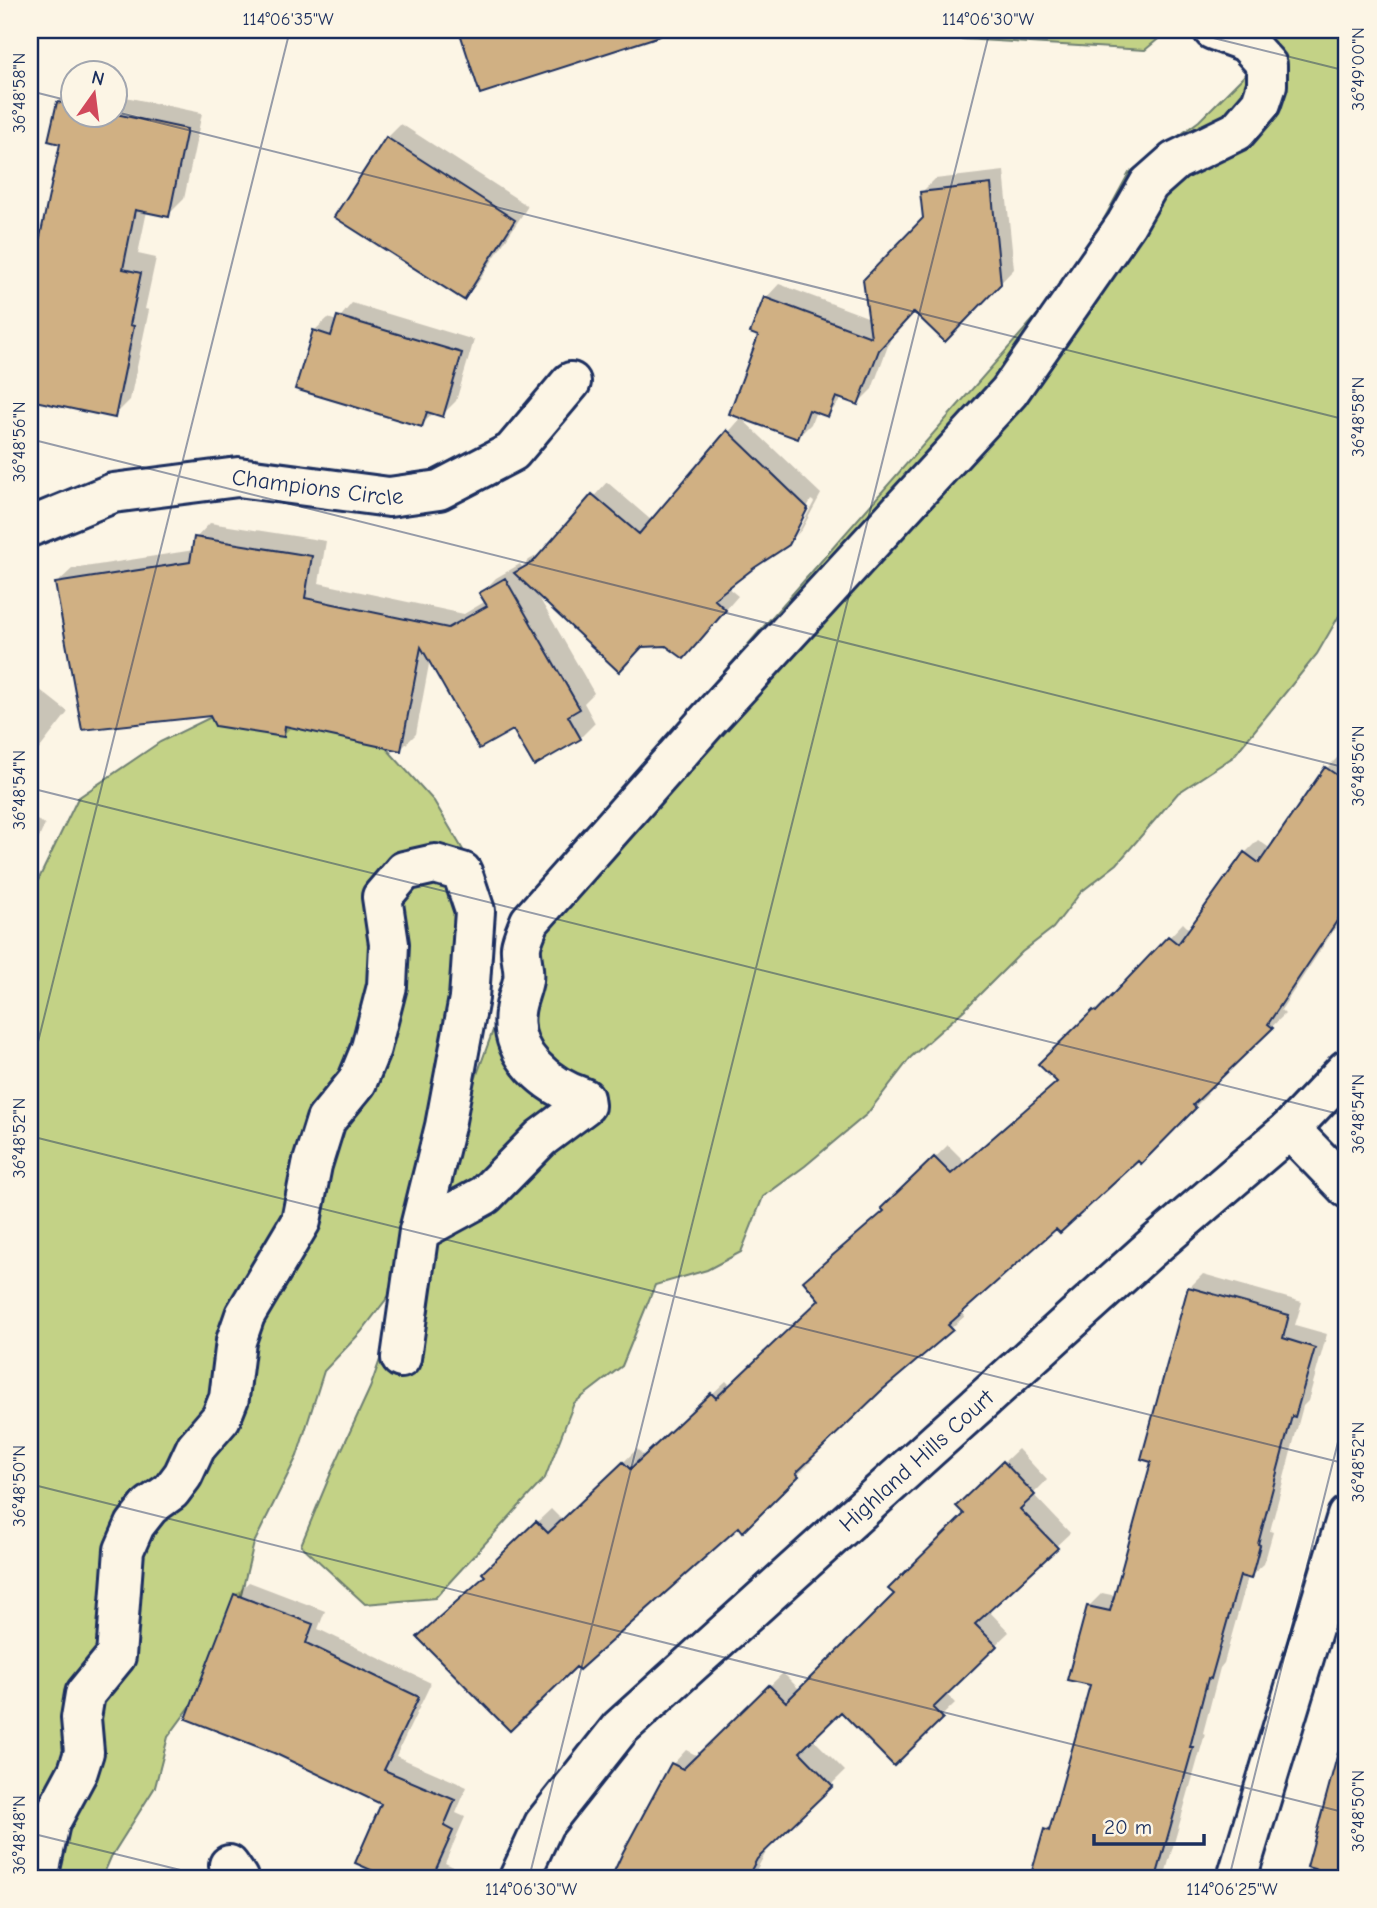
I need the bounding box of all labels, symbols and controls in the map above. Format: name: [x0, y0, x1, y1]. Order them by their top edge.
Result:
text: 114°06'35"W: [242, 9, 334, 30]
text: 114°06'30"W: [942, 9, 1035, 30]
text: 36°49'00"N: [1348, 27, 1369, 111]
text: 36°48'58"N: [9, 53, 30, 133]
north arrow: [60, 60, 130, 130]
text: N: [89, 66, 107, 91]
text: 36°48'58"N: [1348, 377, 1369, 457]
text: 36°48'56"N: [9, 401, 30, 483]
street label: Champions Circle: [230, 463, 405, 511]
text: 36°48'56"N: [1348, 725, 1369, 807]
text: 36°48'54"N: [9, 750, 30, 830]
text: 36°48'54"N: [1348, 1074, 1369, 1154]
text: 36°48'52"N: [9, 1098, 30, 1178]
street label: Highland Hills Court: [834, 1383, 1000, 1538]
text: 36°48'52"N: [1348, 1422, 1369, 1502]
text: 36°48'50"N: [9, 1445, 30, 1527]
text: 36°48'50"N: [1348, 1770, 1369, 1852]
text: 36°48'48"N: [9, 1795, 30, 1875]
scale bar: [1094, 1803, 1204, 1847]
text: 20 m: [1104, 1815, 1152, 1839]
text: 114°06'30"W: [485, 1879, 578, 1900]
text: 114°06'25"W: [1186, 1879, 1278, 1900]

